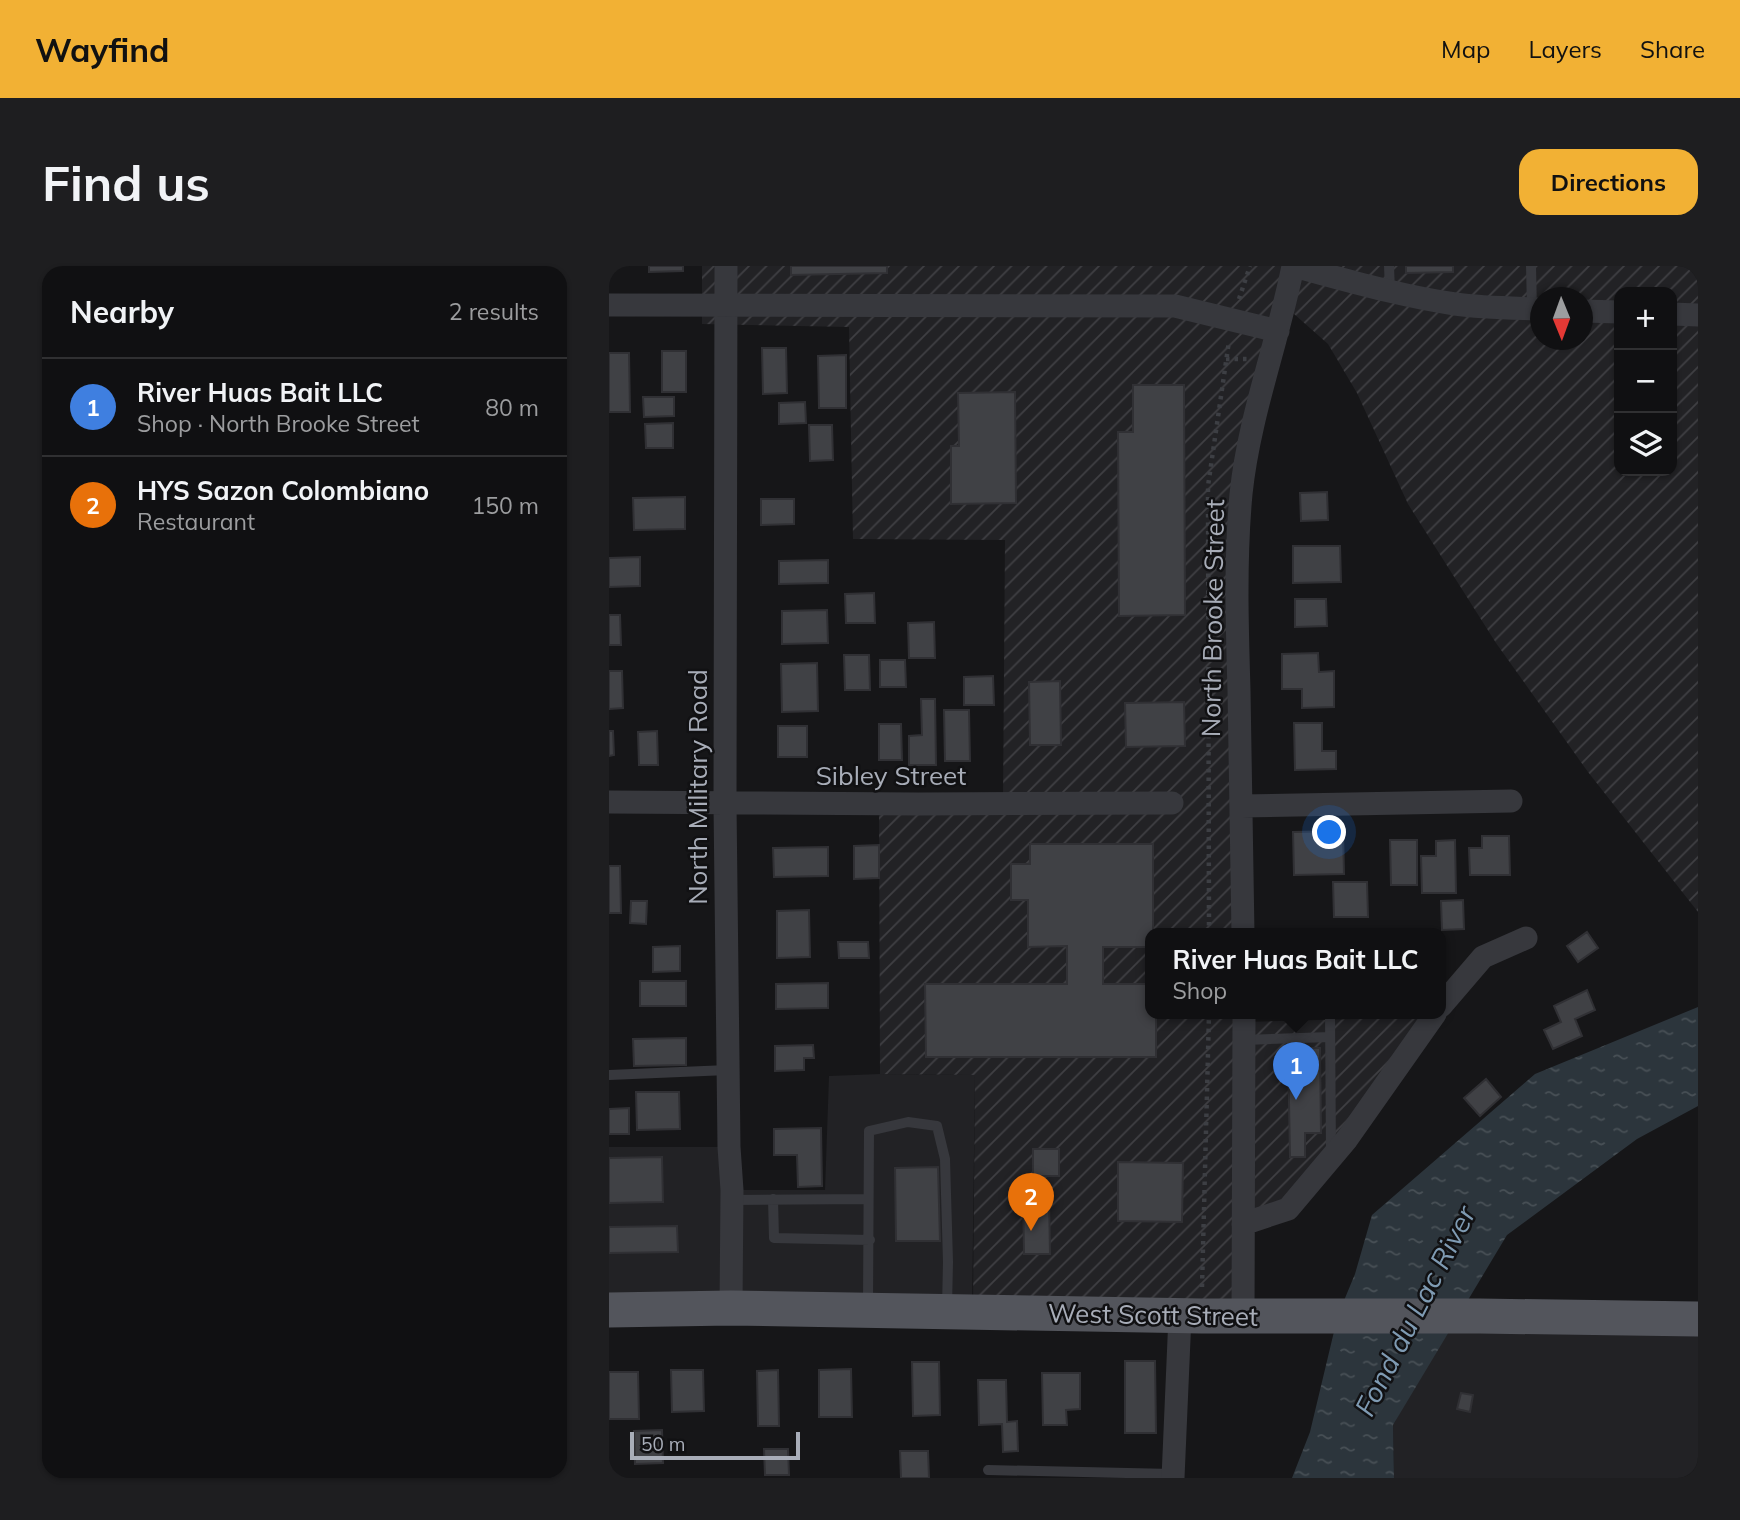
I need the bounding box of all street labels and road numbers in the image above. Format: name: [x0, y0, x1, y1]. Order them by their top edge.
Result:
street label: North Brooke Street: [1194, 499, 1231, 737]
street label: North Military Road: [681, 669, 714, 905]
street label: Sibley Street: [816, 759, 966, 792]
street label: West Scott Street: [1048, 1296, 1258, 1333]

